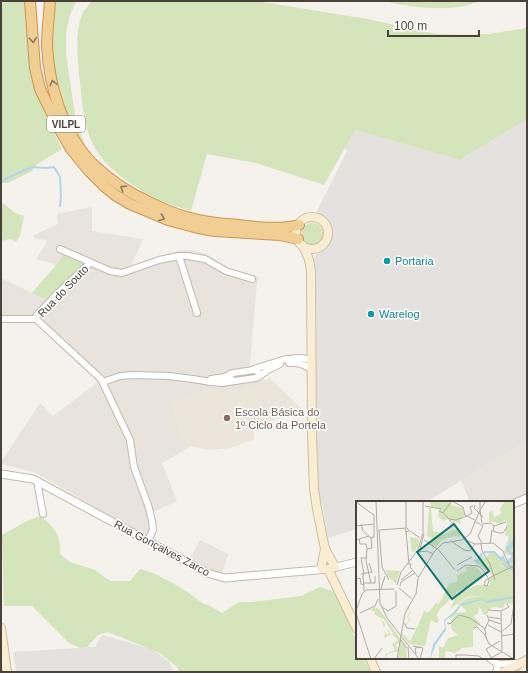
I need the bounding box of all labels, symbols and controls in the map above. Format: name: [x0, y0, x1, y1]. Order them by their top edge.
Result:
scale bar: [388, 12, 479, 38]
text: 100 m: [394, 19, 427, 33]
one-way arrow: [28, 37, 37, 43]
one-way arrow: [49, 80, 57, 86]
road number: VILPL: [47, 116, 85, 132]
one-way arrow: [120, 185, 127, 193]
one-way arrow: [158, 213, 166, 221]
place label: Portaria: [395, 255, 434, 267]
marker: Portaria: [382, 256, 392, 266]
street label: Rua do Souto: [35, 263, 91, 319]
place label: Warelog: [379, 308, 420, 320]
marker: Warelog: [366, 309, 376, 319]
place label: Escola Básica do 1º Ciclo da Portela: [235, 406, 327, 431]
marker: Escola Básica do 1º Ciclo da Portela: [222, 413, 232, 423]
inset map: [356, 501, 514, 659]
street label: Rua Gonçalves Zarco: [112, 518, 212, 578]

